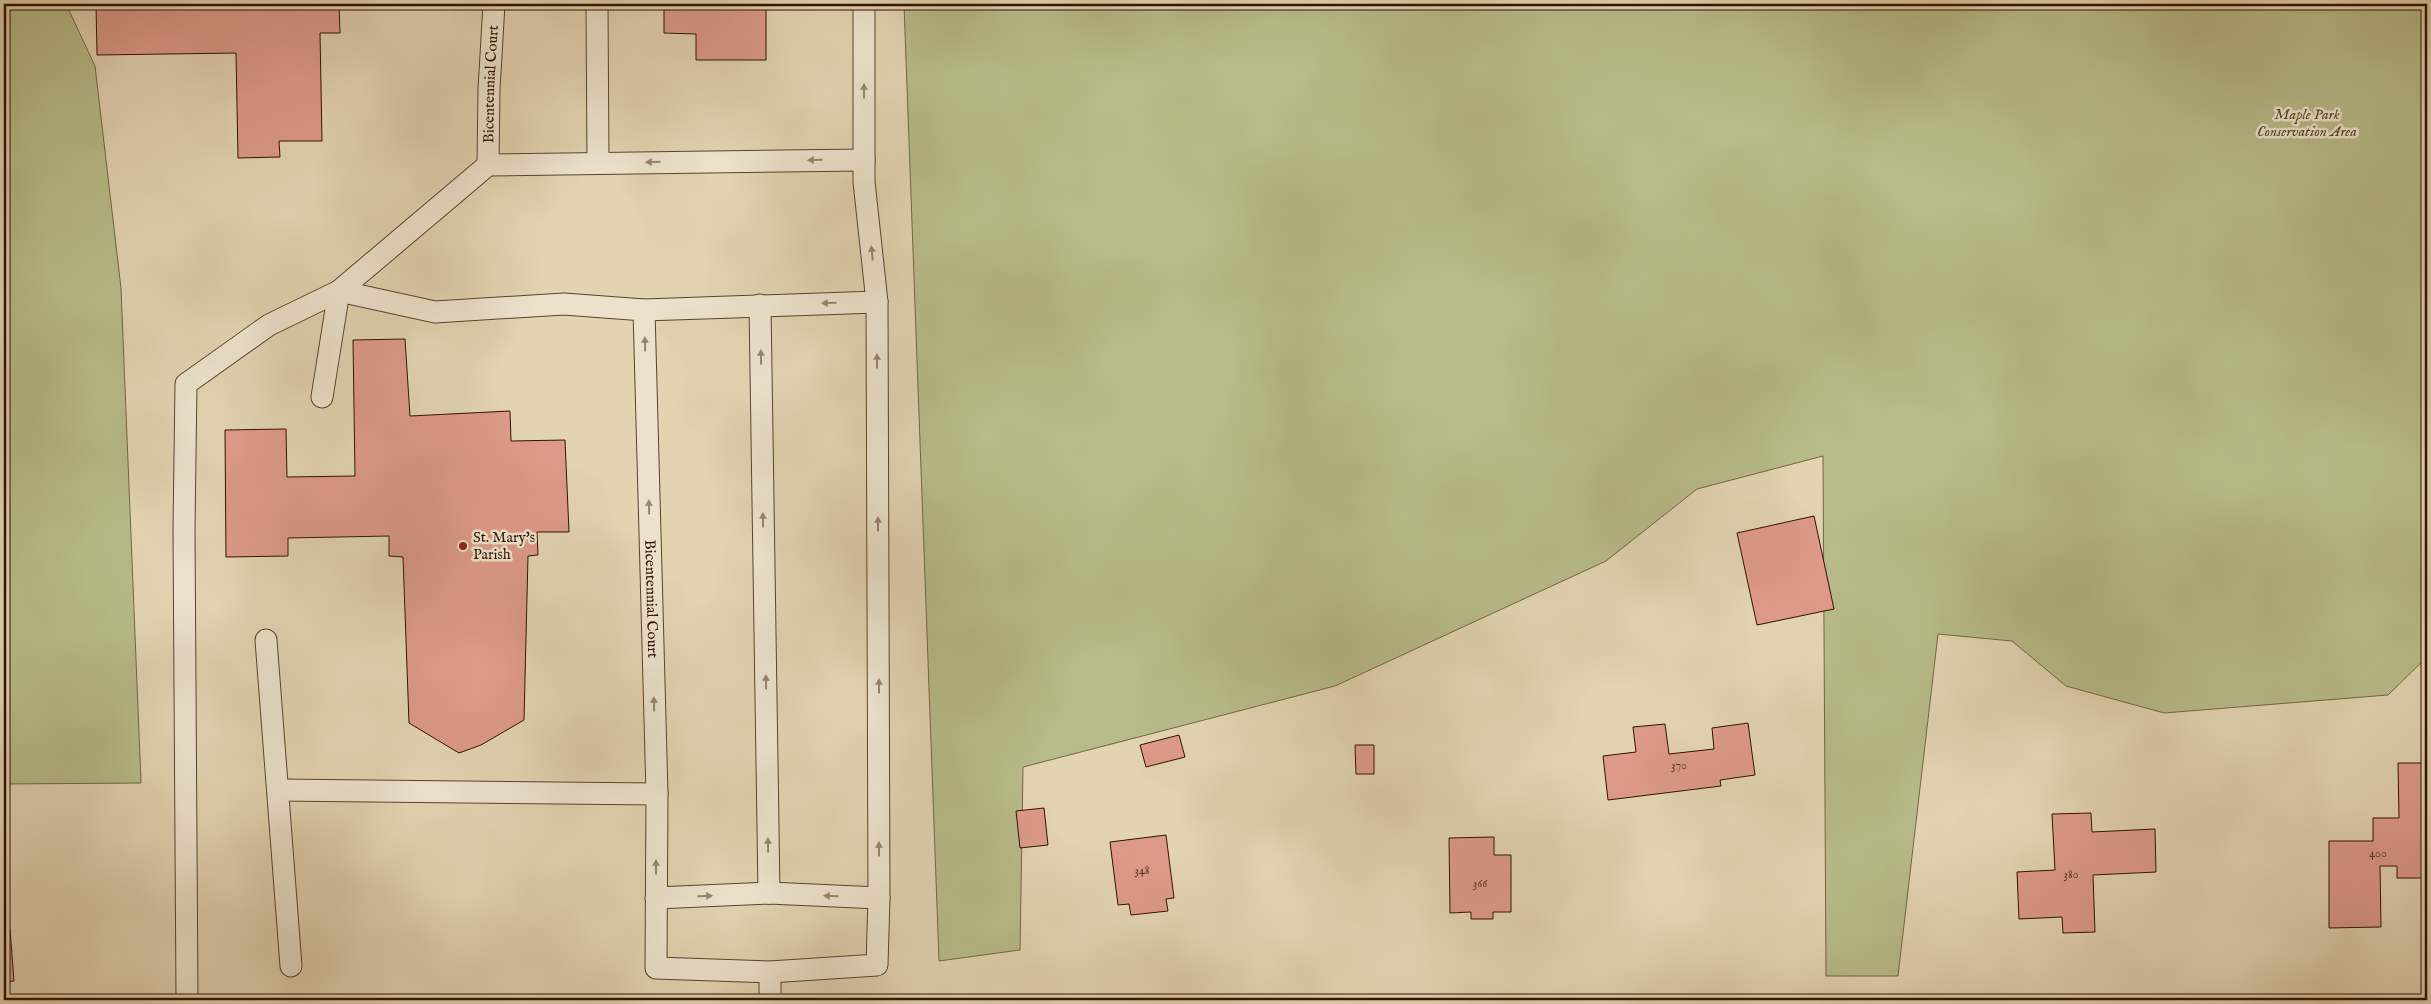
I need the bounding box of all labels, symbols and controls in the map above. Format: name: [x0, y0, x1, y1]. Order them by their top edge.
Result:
street label: Bicentennial Court: [479, 24, 502, 143]
one-way arrow: [860, 83, 868, 99]
park label: Maple Park Conservation Area: [2257, 105, 2357, 141]
one-way arrow: [807, 156, 823, 164]
one-way arrow: [645, 158, 661, 166]
one-way arrow: [868, 245, 876, 261]
one-way arrow: [820, 299, 836, 307]
one-way arrow: [641, 336, 649, 352]
one-way arrow: [757, 349, 765, 365]
one-way arrow: [873, 353, 881, 369]
one-way arrow: [645, 499, 653, 515]
one-way arrow: [759, 511, 767, 527]
one-way arrow: [874, 516, 882, 532]
place label: St. Mary's Parish: [473, 528, 535, 564]
street label: Bicentennial Court: [641, 539, 663, 658]
marker: St. Mary's Parish: [457, 540, 469, 552]
one-way arrow: [762, 674, 770, 690]
one-way arrow: [875, 678, 883, 694]
one-way arrow: [650, 696, 658, 712]
house number: 370: [1671, 758, 1687, 773]
one-way arrow: [764, 836, 772, 852]
one-way arrow: [875, 841, 883, 857]
house number: 400: [2369, 846, 2387, 861]
one-way arrow: [652, 858, 660, 874]
house number: 348: [1134, 863, 1150, 878]
house number: 380: [2063, 867, 2079, 882]
house number: 366: [1473, 876, 1488, 891]
one-way arrow: [697, 891, 713, 899]
one-way arrow: [822, 891, 838, 899]

